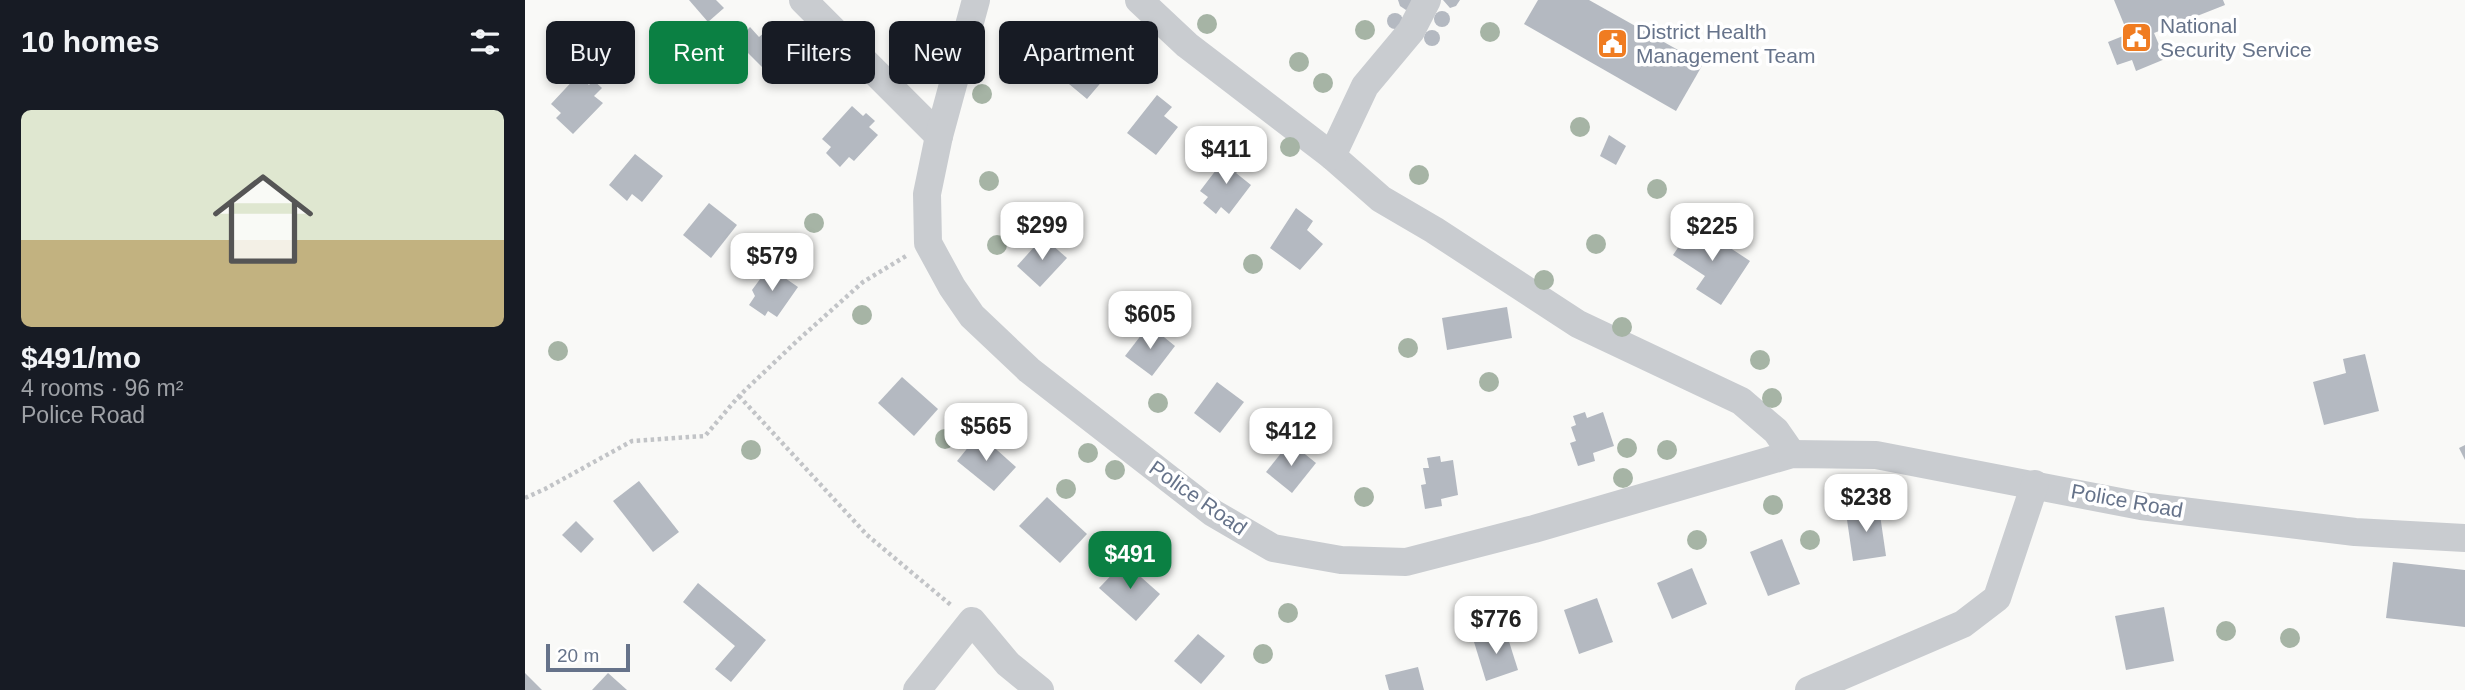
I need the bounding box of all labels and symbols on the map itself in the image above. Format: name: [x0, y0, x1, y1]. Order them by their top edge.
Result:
place label: National Security Service: [2160, 14, 2312, 61]
place label: District Health Management Team: [1636, 20, 1815, 67]
public building icon: National Security Service: [2120, 21, 2154, 55]
public building icon: District Health Management Team: [1596, 27, 1630, 61]
pin: $411: [1185, 127, 1267, 186]
pin: $299: [1001, 202, 1083, 262]
pin: $225: [1671, 204, 1753, 263]
pin: $579: [731, 233, 813, 293]
pin: $605: [1109, 292, 1191, 351]
pin: $565: [945, 404, 1027, 463]
pin: $412: [1250, 408, 1332, 468]
street label: Police Road: [1145, 456, 1251, 539]
pin: $238: [1825, 475, 1907, 534]
street label: Police Road: [2069, 479, 2185, 522]
pin: $491: [1089, 532, 1171, 591]
pin: $776: [1455, 596, 1537, 656]
scale bar: [546, 641, 630, 673]

